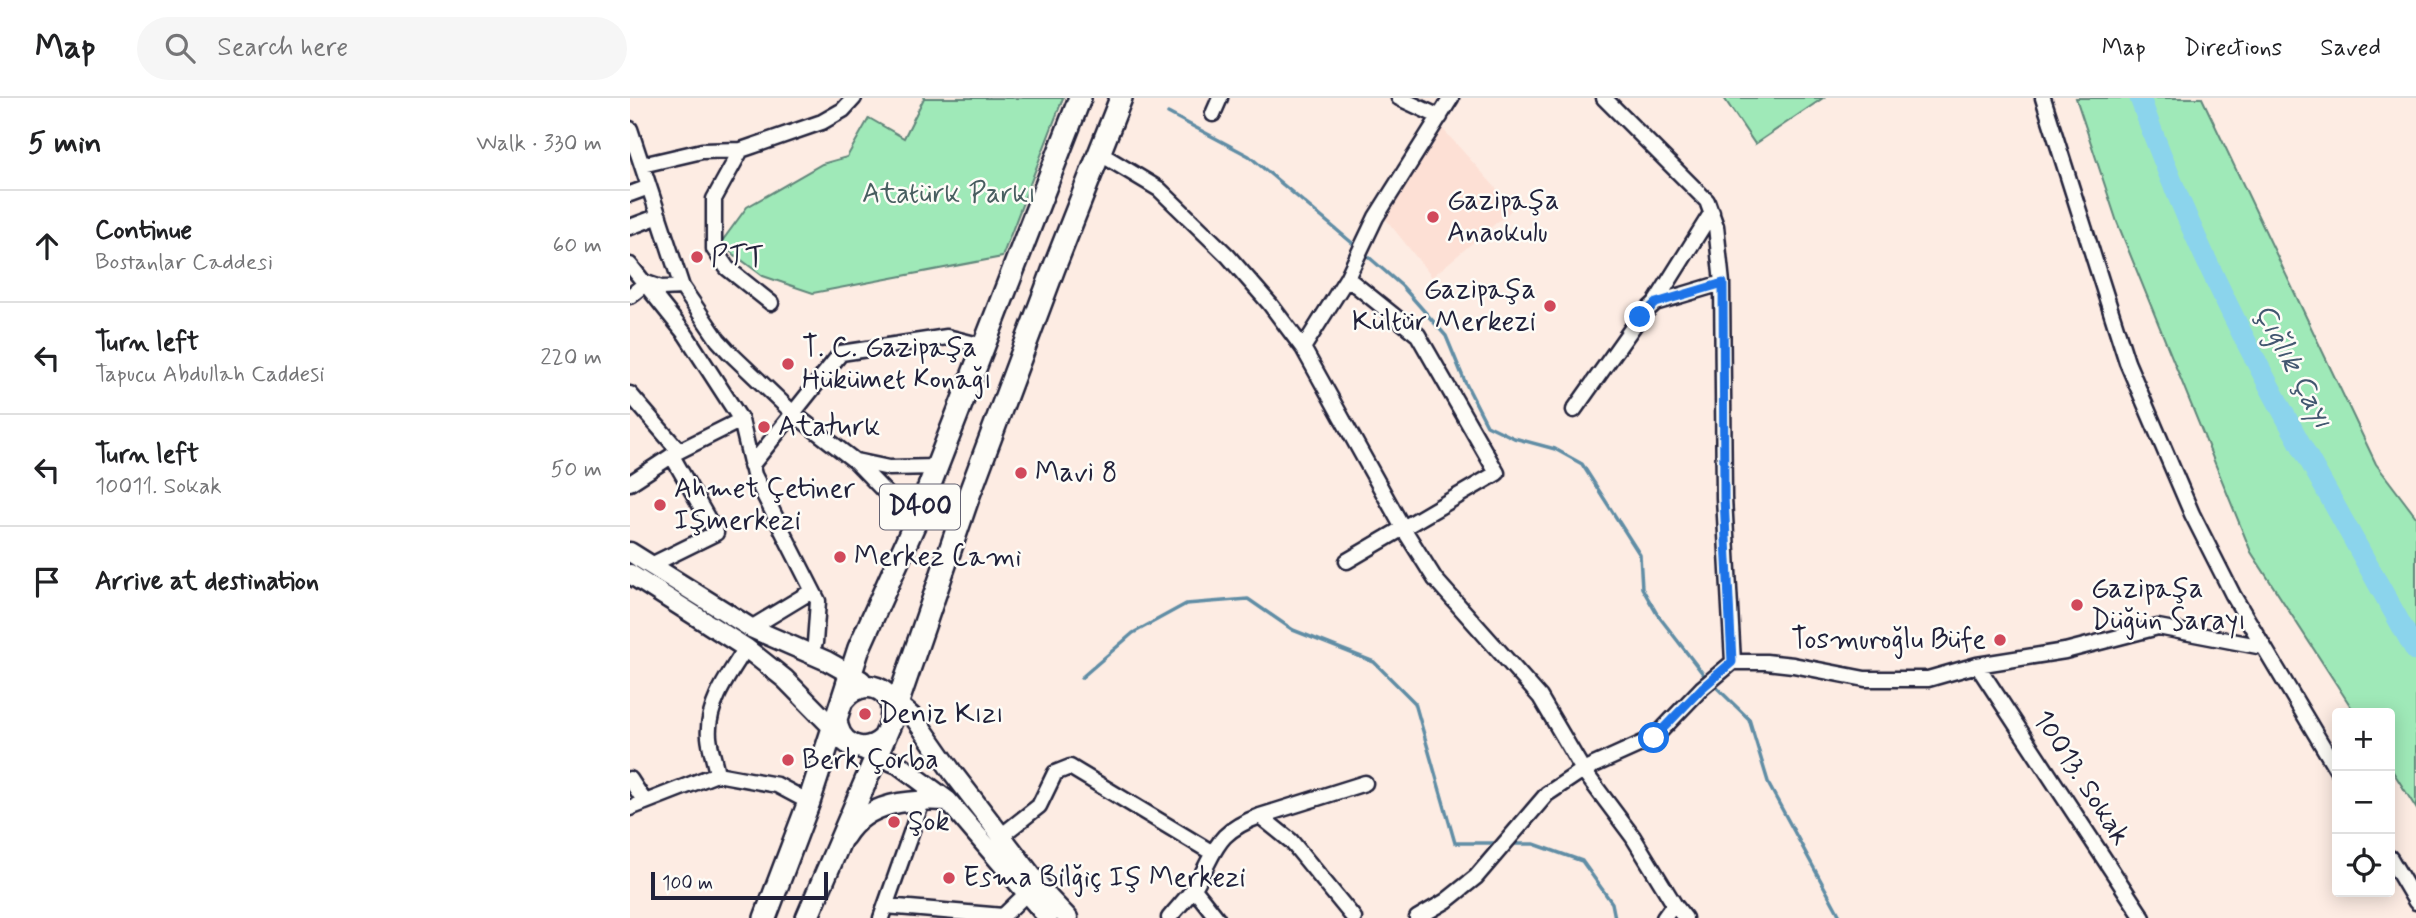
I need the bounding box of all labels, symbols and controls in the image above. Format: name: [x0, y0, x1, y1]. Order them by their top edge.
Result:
search box: [137, 17, 627, 80]
text: Map: [35, 26, 95, 70]
icon: search: [161, 29, 199, 67]
text: Search here: [217, 31, 348, 65]
text: Map: [2102, 33, 2146, 64]
text: Directions: [2184, 33, 2282, 64]
text: Saved: [2320, 33, 2381, 64]
text: 5 min: [28, 124, 102, 163]
text: Walk · 330 m: [476, 129, 602, 159]
park label: Atatürk Parkı: [862, 176, 1036, 213]
place label: Gazipaşa Anaokulu: [1447, 183, 1559, 252]
marker: Gazipaşa Anaokulu: [1425, 209, 1441, 225]
text: Continue: [95, 214, 192, 248]
icon: ahead: [28, 227, 66, 265]
text: 60 m: [553, 231, 602, 261]
place label: PTT: [711, 239, 765, 276]
text: Bostanlar Caddesi: [95, 248, 273, 278]
marker: PTT: [689, 249, 705, 265]
place label: Gazipaşa Kültür Merkezi: [1352, 272, 1536, 341]
water label: Çığlık Çayı: [2243, 297, 2342, 436]
marker: Gazipaşa Kültür Merkezi: [1542, 298, 1558, 314]
route end: [1624, 301, 1655, 332]
text: Turn left: [95, 326, 199, 360]
place label: T. C. Gazipaşa Hükümet Konağı: [802, 330, 992, 399]
icon: left: [28, 339, 66, 377]
text: 220 m: [540, 343, 602, 373]
marker: T. C. Gazipaşa Hükümet Konağı: [780, 356, 796, 372]
text: Tapucu Abdullah Caddesi: [95, 360, 325, 390]
place label: Ataturk: [778, 409, 880, 446]
marker: Ataturk: [756, 419, 772, 435]
text: Turn left: [95, 438, 199, 472]
icon: left: [28, 451, 66, 489]
text: 50 m: [551, 455, 602, 485]
place label: Mavi 8: [1035, 455, 1117, 492]
marker: Mavi 8: [1013, 465, 1029, 481]
place label: Ahmet Çetiner Işmerkezi: [674, 471, 855, 540]
text: 10011. Sokak: [95, 472, 222, 502]
road number: D400: [880, 484, 960, 530]
marker: Ahmet Çetiner Işmerkezi: [652, 497, 668, 513]
place label: Merkez Cami: [854, 539, 1022, 576]
marker: Merkez Cami: [832, 549, 848, 565]
icon: arrive: [28, 563, 66, 601]
text: Arrive at destination: [95, 565, 319, 599]
place label: Gazipaşa Düğün Sarayı: [2091, 571, 2246, 640]
marker: Gazipaşa Düğün Sarayı: [2069, 597, 2085, 613]
place label: Tosmuroğlu Büfe: [1791, 622, 1986, 659]
marker: Tosmuroğlu Büfe: [1992, 632, 2008, 648]
place label: Deniz Kızı: [879, 696, 1004, 733]
street label: 10013. Sokak: [2024, 703, 2138, 853]
marker: Deniz Kızı: [857, 706, 873, 722]
map controls: [2332, 708, 2395, 897]
button: +: [2332, 708, 2395, 771]
route start: [1638, 722, 1669, 753]
place label: Berk Çorba: [802, 742, 939, 779]
marker: Berk Çorba: [780, 752, 796, 768]
button: −: [2332, 771, 2395, 834]
place label: Şok: [908, 804, 950, 841]
marker: Şok: [886, 814, 902, 830]
button: locate: [2332, 834, 2395, 897]
place label: Esma Bilğiç Iş Merkezi: [963, 860, 1246, 897]
scale bar: [651, 869, 828, 901]
marker: Esma Bilğiç Iş Merkezi: [941, 870, 957, 886]
text: 100 m: [662, 871, 713, 896]

